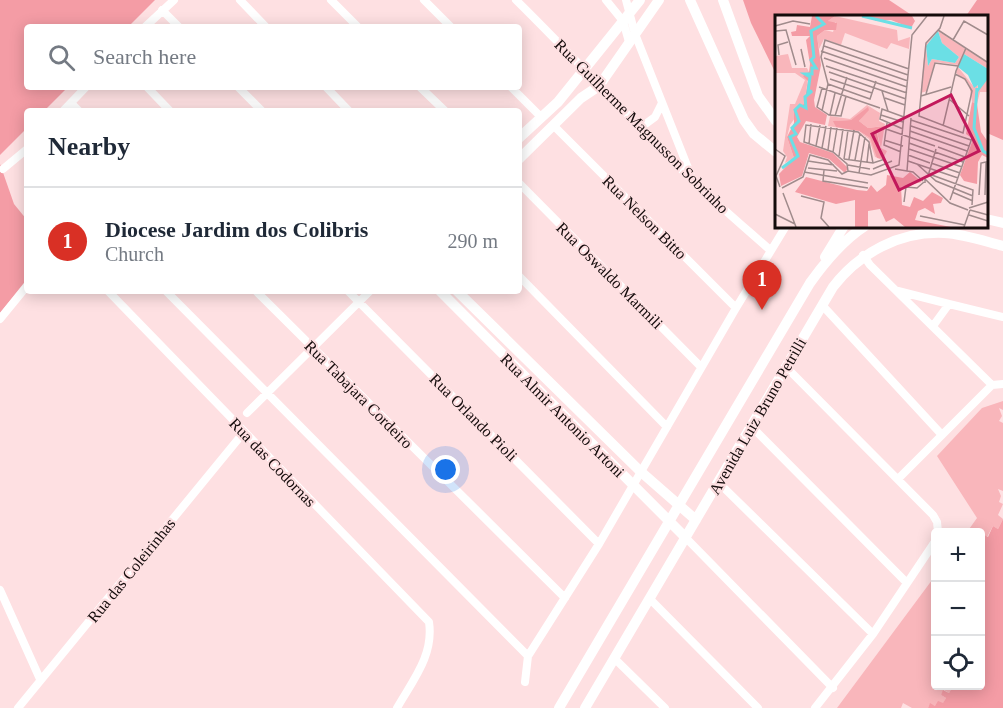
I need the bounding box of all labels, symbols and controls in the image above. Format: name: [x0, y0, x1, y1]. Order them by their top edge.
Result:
inset map: [775, 15, 988, 228]
search box: [24, 24, 522, 90]
street label: Rua Guilherme Magnusson Sobrinho: [551, 36, 732, 217]
icon: search: [45, 41, 78, 74]
text: Search here: [93, 44, 196, 69]
text: Nearby: [48, 132, 130, 161]
street label: Rua Nelson Bitto: [599, 172, 690, 263]
text: Diocese Jardim dos Colibris: [105, 217, 368, 242]
street label: Rua Oswaldo Marmili: [553, 219, 667, 332]
text: 1: [63, 230, 73, 252]
text: 290 m: [447, 230, 498, 252]
text: Church: [105, 243, 164, 265]
pin: 1: [742, 260, 782, 310]
street label: Avenida Luiz Bruno Petrilli: [706, 334, 810, 498]
street label: Rua Tabajara Cordeiro: [301, 337, 416, 452]
street label: Rua Almir Antonio Artoni: [497, 350, 628, 481]
street label: Rua Orlando Pioli: [426, 370, 521, 465]
street label: Rua das Codornas: [226, 415, 319, 510]
your location: [431, 455, 460, 484]
street label: Rua das Coleirinhas: [84, 515, 179, 626]
map controls: [931, 528, 985, 690]
button: +: [931, 528, 985, 582]
button: −: [931, 582, 985, 636]
button: locate: [931, 636, 985, 690]

